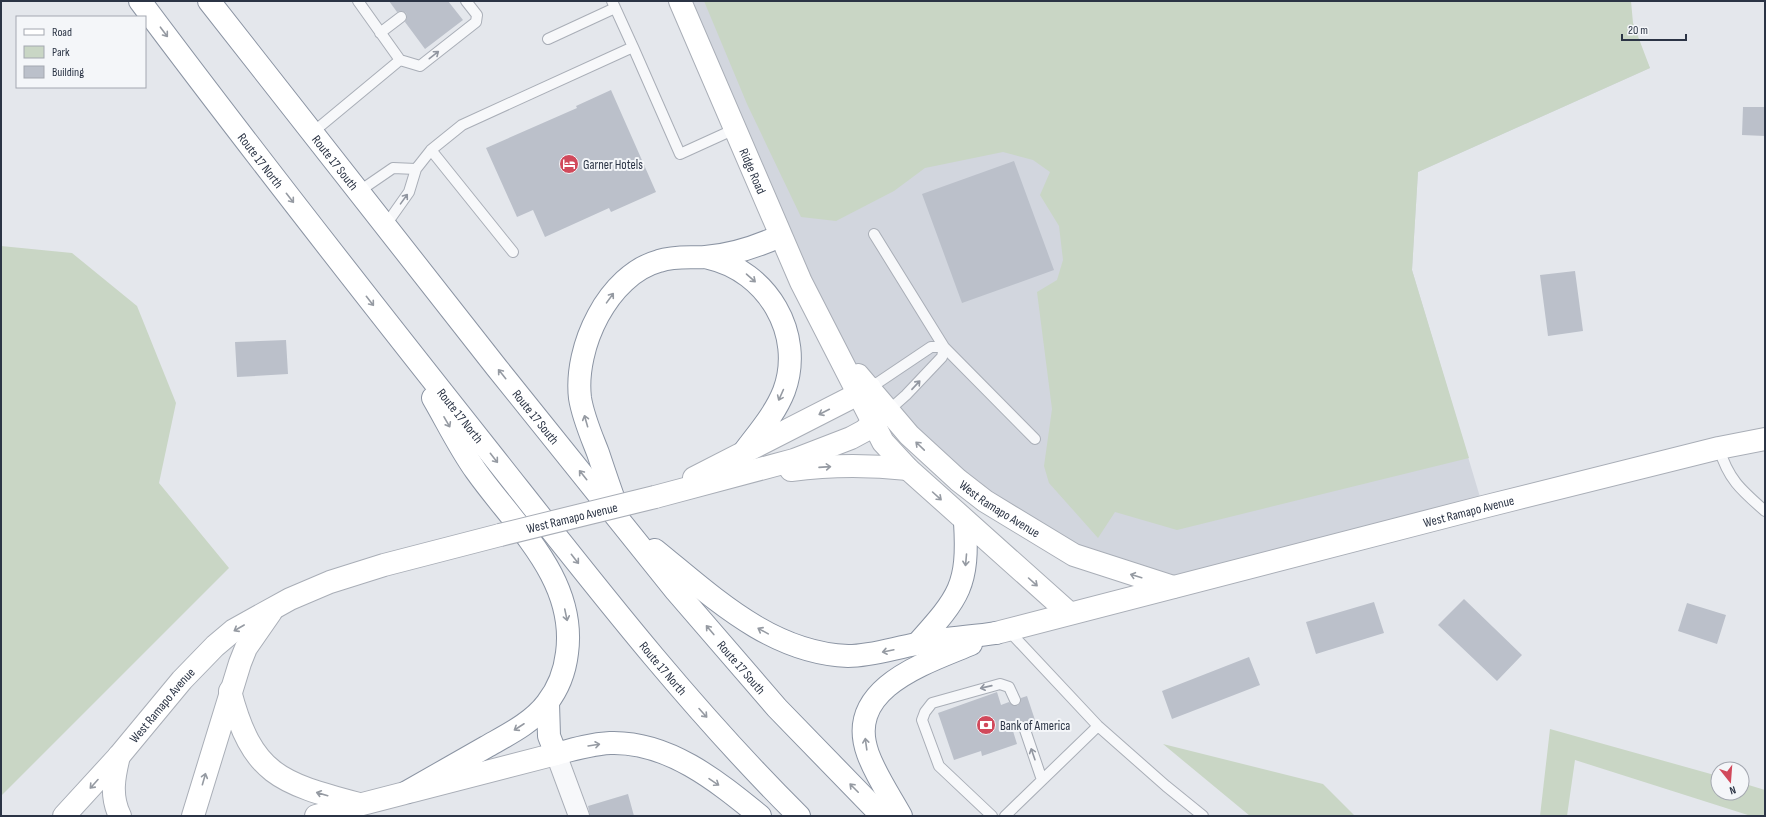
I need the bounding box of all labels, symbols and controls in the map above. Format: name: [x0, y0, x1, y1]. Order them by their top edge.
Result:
legend: [16, 16, 146, 88]
scale bar: [1622, 16, 1686, 42]
text: 20 m: [1628, 23, 1648, 38]
text: Road: [52, 25, 72, 40]
one-way arrow: [160, 27, 168, 38]
text: Park: [52, 45, 70, 60]
one-way arrow: [428, 51, 439, 59]
text: Building: [52, 65, 84, 80]
street label: Route 17 North: [234, 130, 286, 192]
street label: Route 17 South: [308, 132, 361, 194]
street label: Ridge Road: [735, 146, 769, 197]
hotel icon: Garner Hotels: [558, 153, 580, 175]
place label: Garner Hotels: [583, 157, 643, 173]
one-way arrow: [286, 192, 295, 203]
one-way arrow: [400, 194, 408, 205]
one-way arrow: [746, 274, 756, 283]
one-way arrow: [605, 293, 614, 304]
one-way arrow: [366, 295, 374, 306]
one-way arrow: [497, 369, 506, 380]
one-way arrow: [911, 380, 921, 390]
street label: Route 17 North: [433, 386, 486, 447]
street label: Route 17 South: [509, 387, 562, 448]
one-way arrow: [777, 389, 785, 401]
one-way arrow: [818, 409, 830, 416]
one-way arrow: [582, 414, 589, 427]
one-way arrow: [443, 416, 451, 428]
one-way arrow: [915, 442, 925, 451]
one-way arrow: [490, 452, 498, 463]
one-way arrow: [818, 463, 831, 470]
one-way arrow: [579, 470, 588, 481]
street label: West Ramapo Avenue: [956, 477, 1043, 541]
one-way arrow: [932, 491, 942, 500]
street label: West Ramapo Avenue: [1422, 493, 1516, 531]
street label: West Ramapo Avenue: [525, 499, 619, 537]
one-way arrow: [962, 553, 969, 566]
one-way arrow: [570, 554, 579, 565]
one-way arrow: [1129, 572, 1142, 579]
one-way arrow: [1028, 578, 1039, 587]
one-way arrow: [562, 608, 570, 621]
one-way arrow: [233, 624, 245, 632]
one-way arrow: [705, 625, 714, 636]
one-way arrow: [757, 627, 769, 635]
street label: Route 17 South: [713, 638, 768, 698]
street label: Route 17 North: [636, 639, 690, 699]
one-way arrow: [882, 647, 895, 655]
street label: West Ramapo Avenue: [126, 665, 199, 746]
one-way arrow: [980, 683, 993, 691]
one-way arrow: [698, 708, 707, 719]
bank icon: Bank of America: [975, 714, 997, 736]
place label: Bank of America: [1000, 718, 1070, 734]
one-way arrow: [514, 723, 525, 731]
one-way arrow: [862, 738, 870, 751]
one-way arrow: [587, 741, 600, 749]
one-way arrow: [1029, 747, 1036, 760]
north arrow: [1710, 761, 1750, 801]
one-way arrow: [201, 772, 208, 785]
one-way arrow: [709, 778, 720, 786]
one-way arrow: [89, 779, 98, 789]
one-way arrow: [849, 783, 859, 793]
text: N: [1728, 783, 1737, 797]
one-way arrow: [316, 790, 329, 797]

